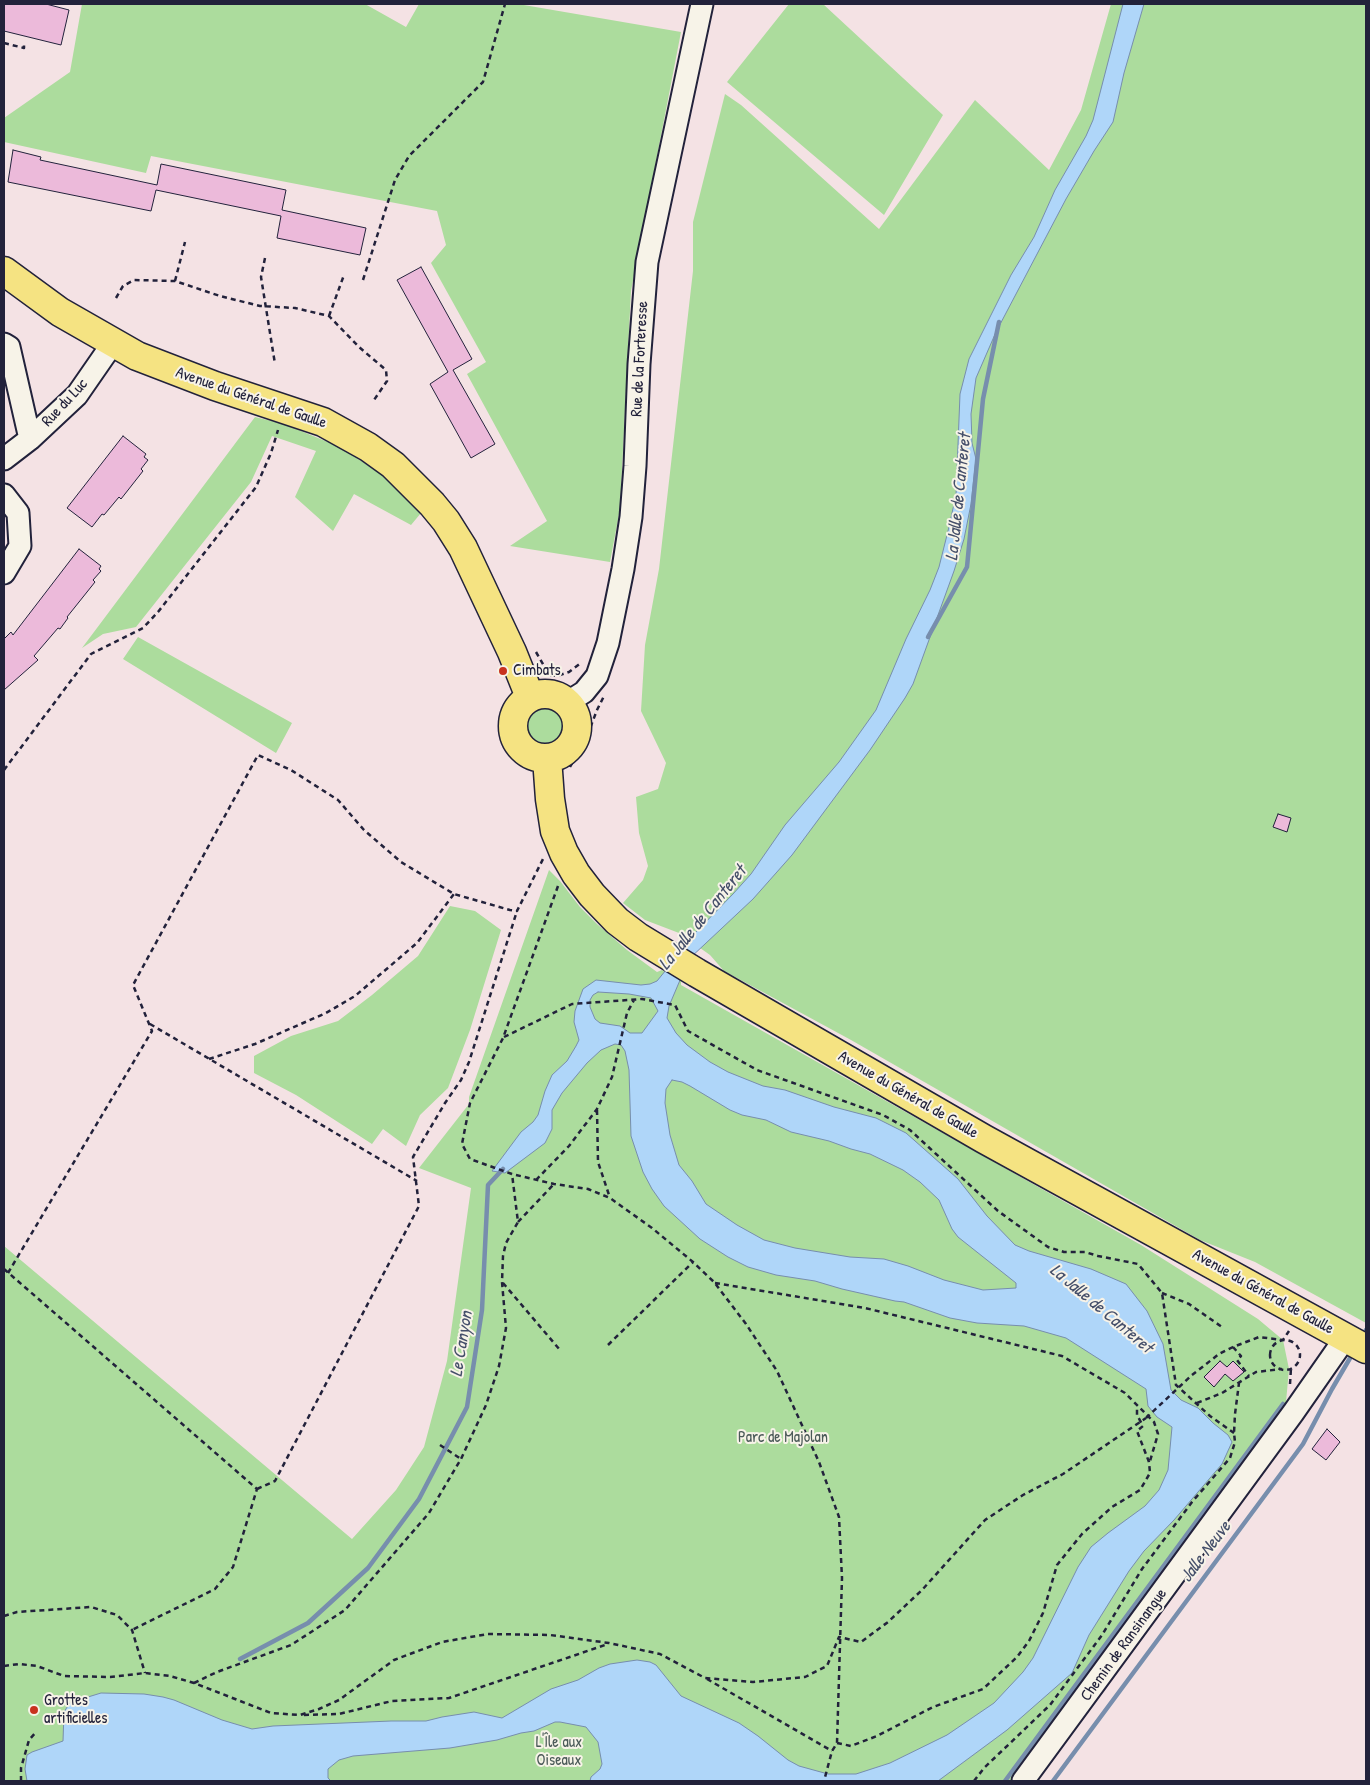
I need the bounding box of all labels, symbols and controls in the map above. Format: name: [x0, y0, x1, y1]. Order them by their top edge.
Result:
street label: Rue de la Forteresse: [627, 301, 653, 417]
street label: Avenue du Général de Gaulle: [173, 363, 329, 433]
street label: Rue du Luc: [38, 375, 92, 431]
water label: La Jalle de Canteret: [942, 432, 976, 562]
place label: Cimbats: [513, 661, 561, 681]
marker: Cimbats: [497, 665, 509, 677]
water label: La Jalle de Canteret: [654, 862, 752, 974]
street label: Avenue du Général de Gaulle: [835, 1047, 981, 1143]
street label: Avenue du Général de Gaulle: [1189, 1245, 1337, 1339]
water label: La Jalle de Canteret: [1045, 1260, 1157, 1358]
water label: Le Canyon: [446, 1310, 478, 1378]
park label: Parc de Majolan: [738, 1428, 828, 1448]
water label: Jalle Neuve: [1176, 1517, 1236, 1587]
street label: Chemin de Ransinangue: [1077, 1585, 1171, 1705]
place label: Grottes artificielles: [44, 1691, 108, 1729]
marker: Grottes artificielles: [28, 1704, 40, 1716]
park label: L'Île aux Oiseaux: [536, 1733, 582, 1771]

